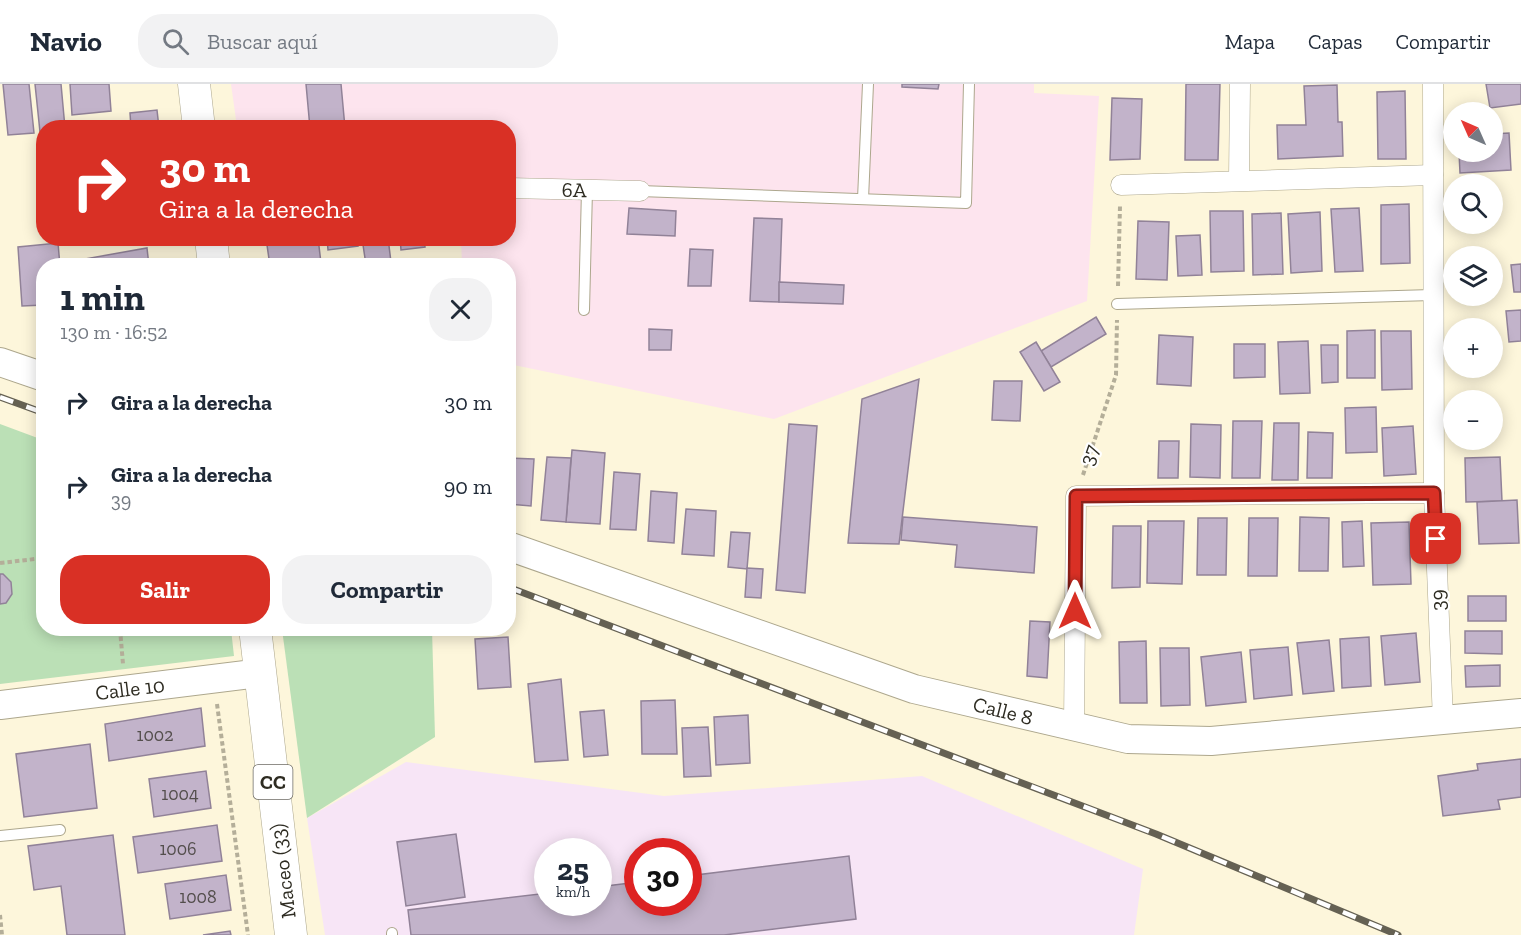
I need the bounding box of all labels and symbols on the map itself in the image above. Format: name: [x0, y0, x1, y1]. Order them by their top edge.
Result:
north arrow: [1443, 102, 1503, 162]
street label: 6A: [561, 177, 587, 202]
street label: 37: [1073, 441, 1104, 468]
pin: [1410, 513, 1461, 564]
position arrow: [1043, 579, 1107, 643]
street label: 39: [1425, 589, 1450, 611]
street label: Calle 10: [94, 672, 166, 705]
street label: Calle 8: [971, 691, 1036, 730]
house number: 1002: [137, 724, 173, 746]
road number: CC: [254, 765, 292, 799]
house number: 1004: [161, 783, 199, 805]
street label: Maceo (33): [264, 822, 301, 920]
house number: 1006: [159, 838, 197, 860]
speed limit sign: 30: [624, 838, 702, 916]
house number: 1008: [179, 886, 217, 908]

